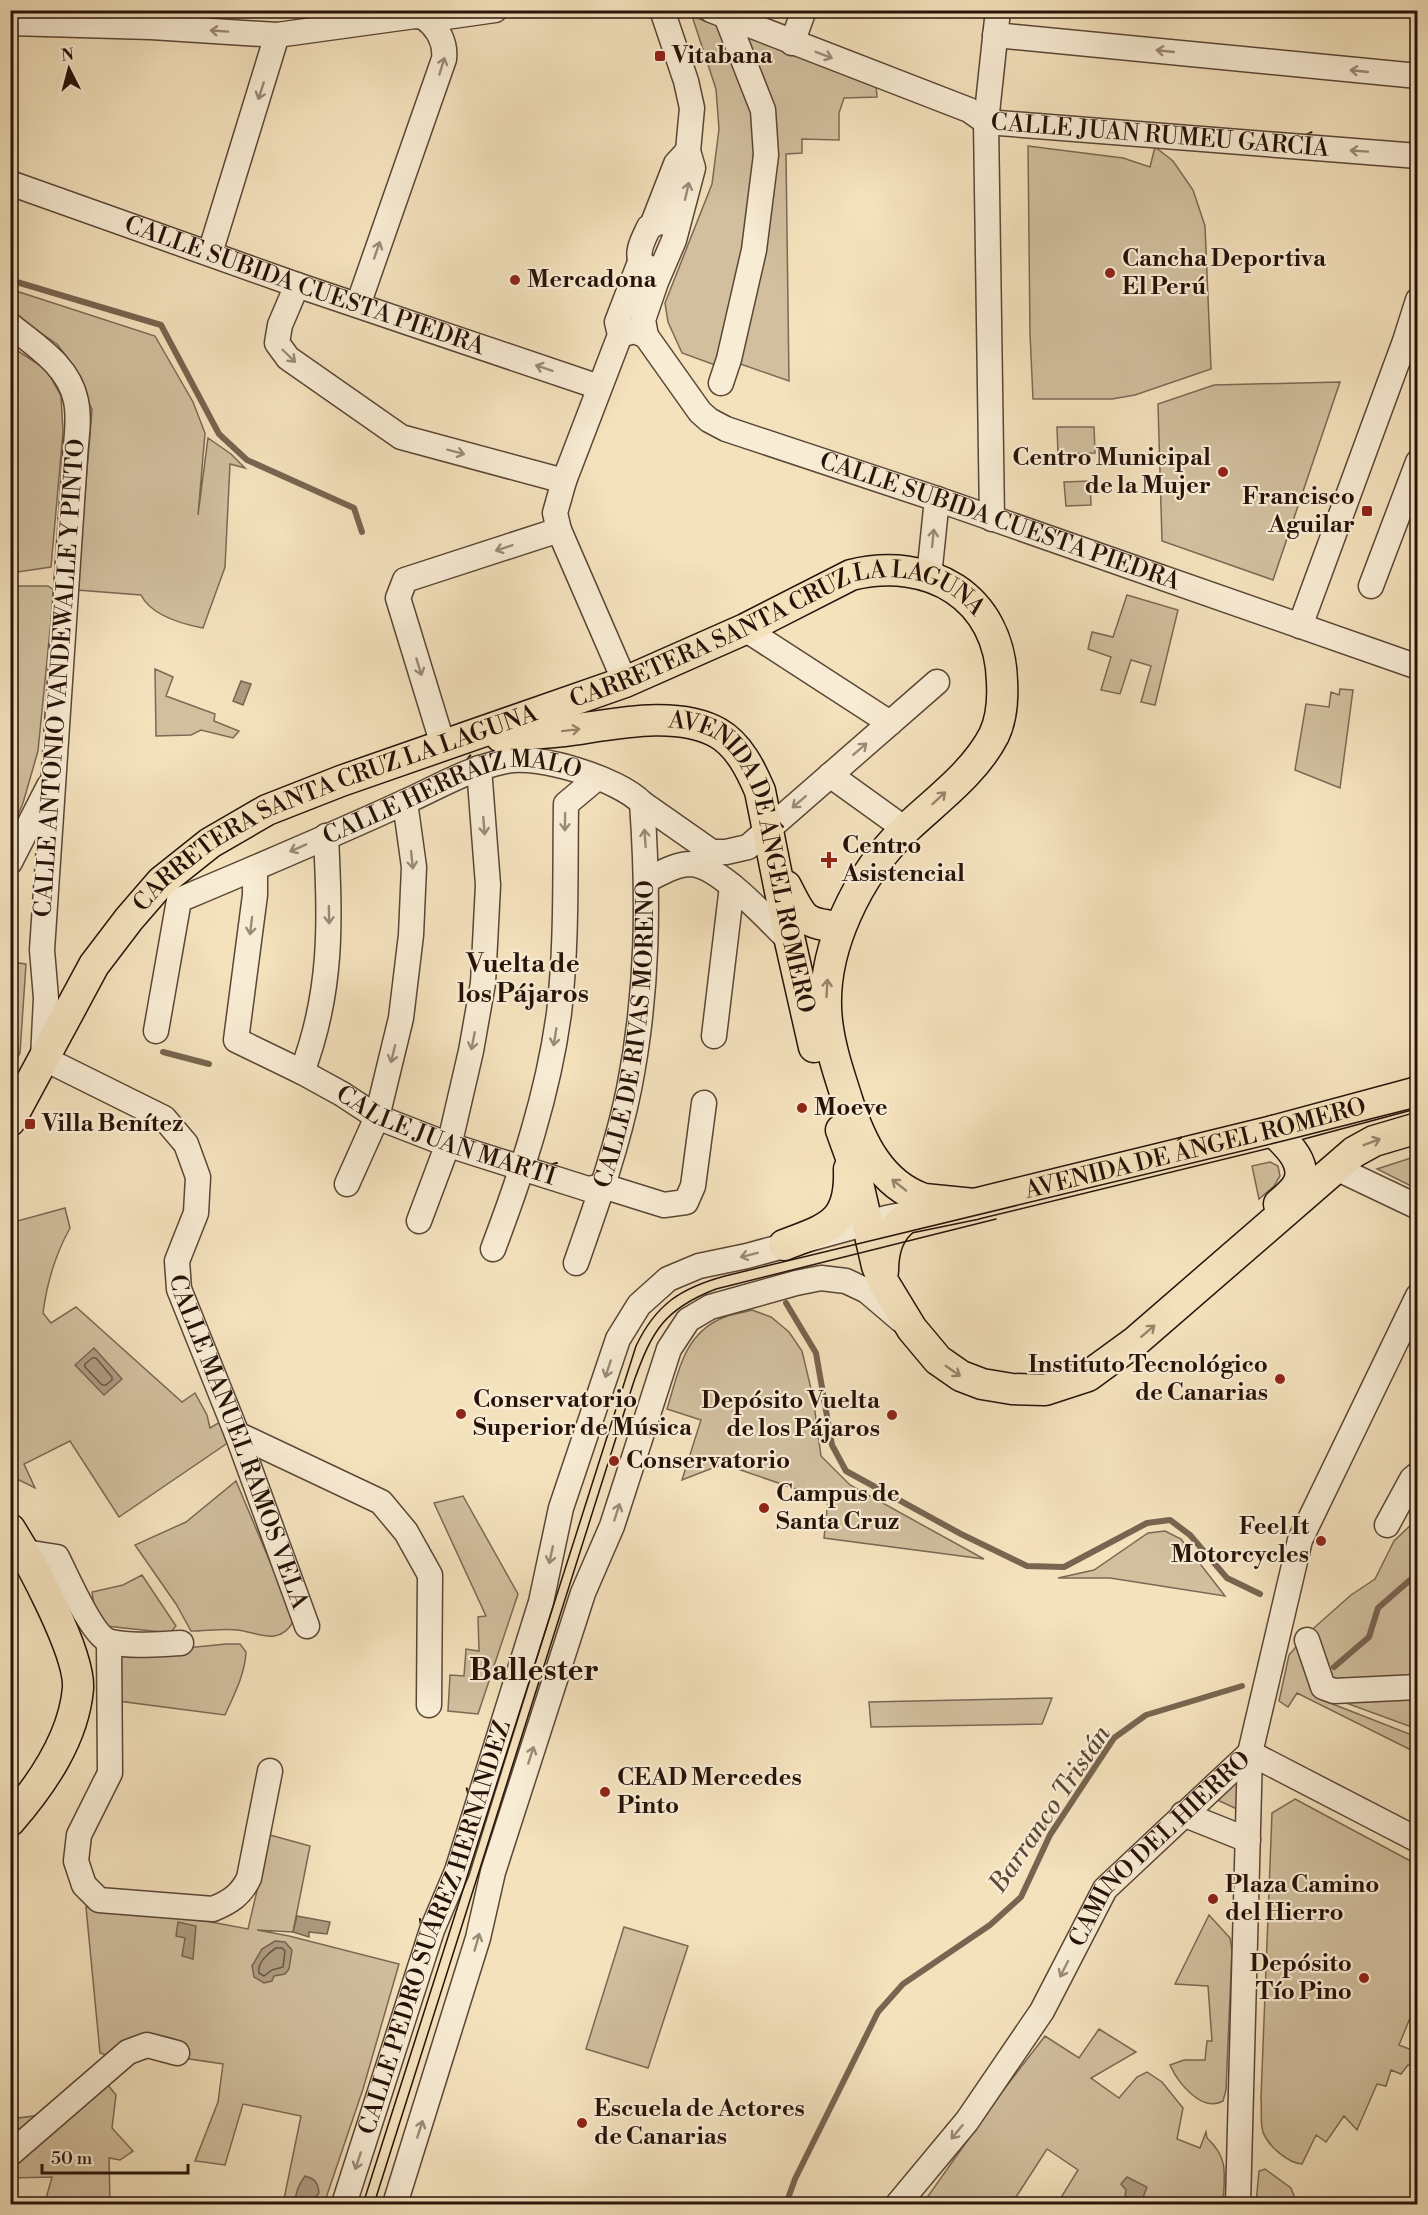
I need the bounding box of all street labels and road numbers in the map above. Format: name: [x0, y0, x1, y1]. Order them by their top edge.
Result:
street label: CALLE JUAN RUMEU GARCÍA: [990, 107, 1331, 164]
street label: CALLE SUBIDA CUESTA PIEDRA: [120, 210, 489, 362]
street label: CALLE ANTONIO VANDEWALLE Y PINTO: [28, 438, 92, 918]
street label: CALLE SUBIDA CUESTA PIEDRA: [816, 446, 1184, 598]
street label: CARRETERA SANTA CRUZ LA LAGUNA: [566, 555, 992, 715]
street label: CARRETERA SANTA CRUZ LA LAGUNA: [127, 699, 542, 918]
street label: AVENIDA DE ÁNGEL ROMERO: [666, 705, 821, 1016]
street label: CALLE HERRÁIZ MALO: [318, 745, 585, 852]
street label: CALLE DE RIVAS MORENO: [588, 880, 661, 1192]
street label: CALLE JUAN MARTÍ: [330, 1079, 559, 1193]
street label: AVENIDA DE ÁNGEL ROMERO: [1021, 1092, 1370, 1206]
street label: CALLE MANUEL RAMOS VELA: [163, 1273, 315, 1614]
street label: CALLE PEDRO SUÁREZ HERNÁNDEZ: [352, 1717, 518, 2139]
street label: CAMINO DEL HIERRO: [1063, 1745, 1257, 1952]

